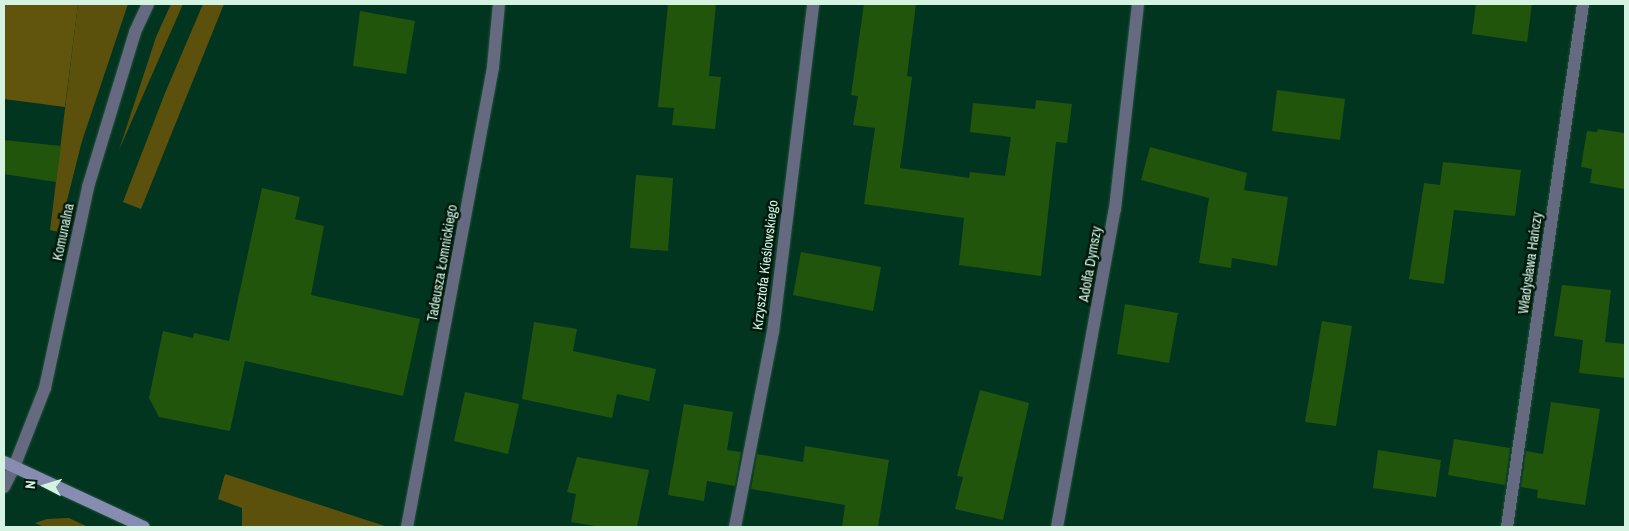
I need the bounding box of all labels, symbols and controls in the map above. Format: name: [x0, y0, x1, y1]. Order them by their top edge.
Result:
street label: Krzysztofa Kieślowskiego: [749, 199, 781, 331]
street label: Komunalna: [49, 202, 77, 262]
street label: Tadeusza Łomnickiego: [423, 203, 461, 323]
street label: Władysława Hańczy: [1515, 211, 1545, 315]
street label: Adolfa Dymszy: [1075, 225, 1105, 303]
north arrow: [20, 461, 70, 511]
text: N: [21, 480, 39, 490]

